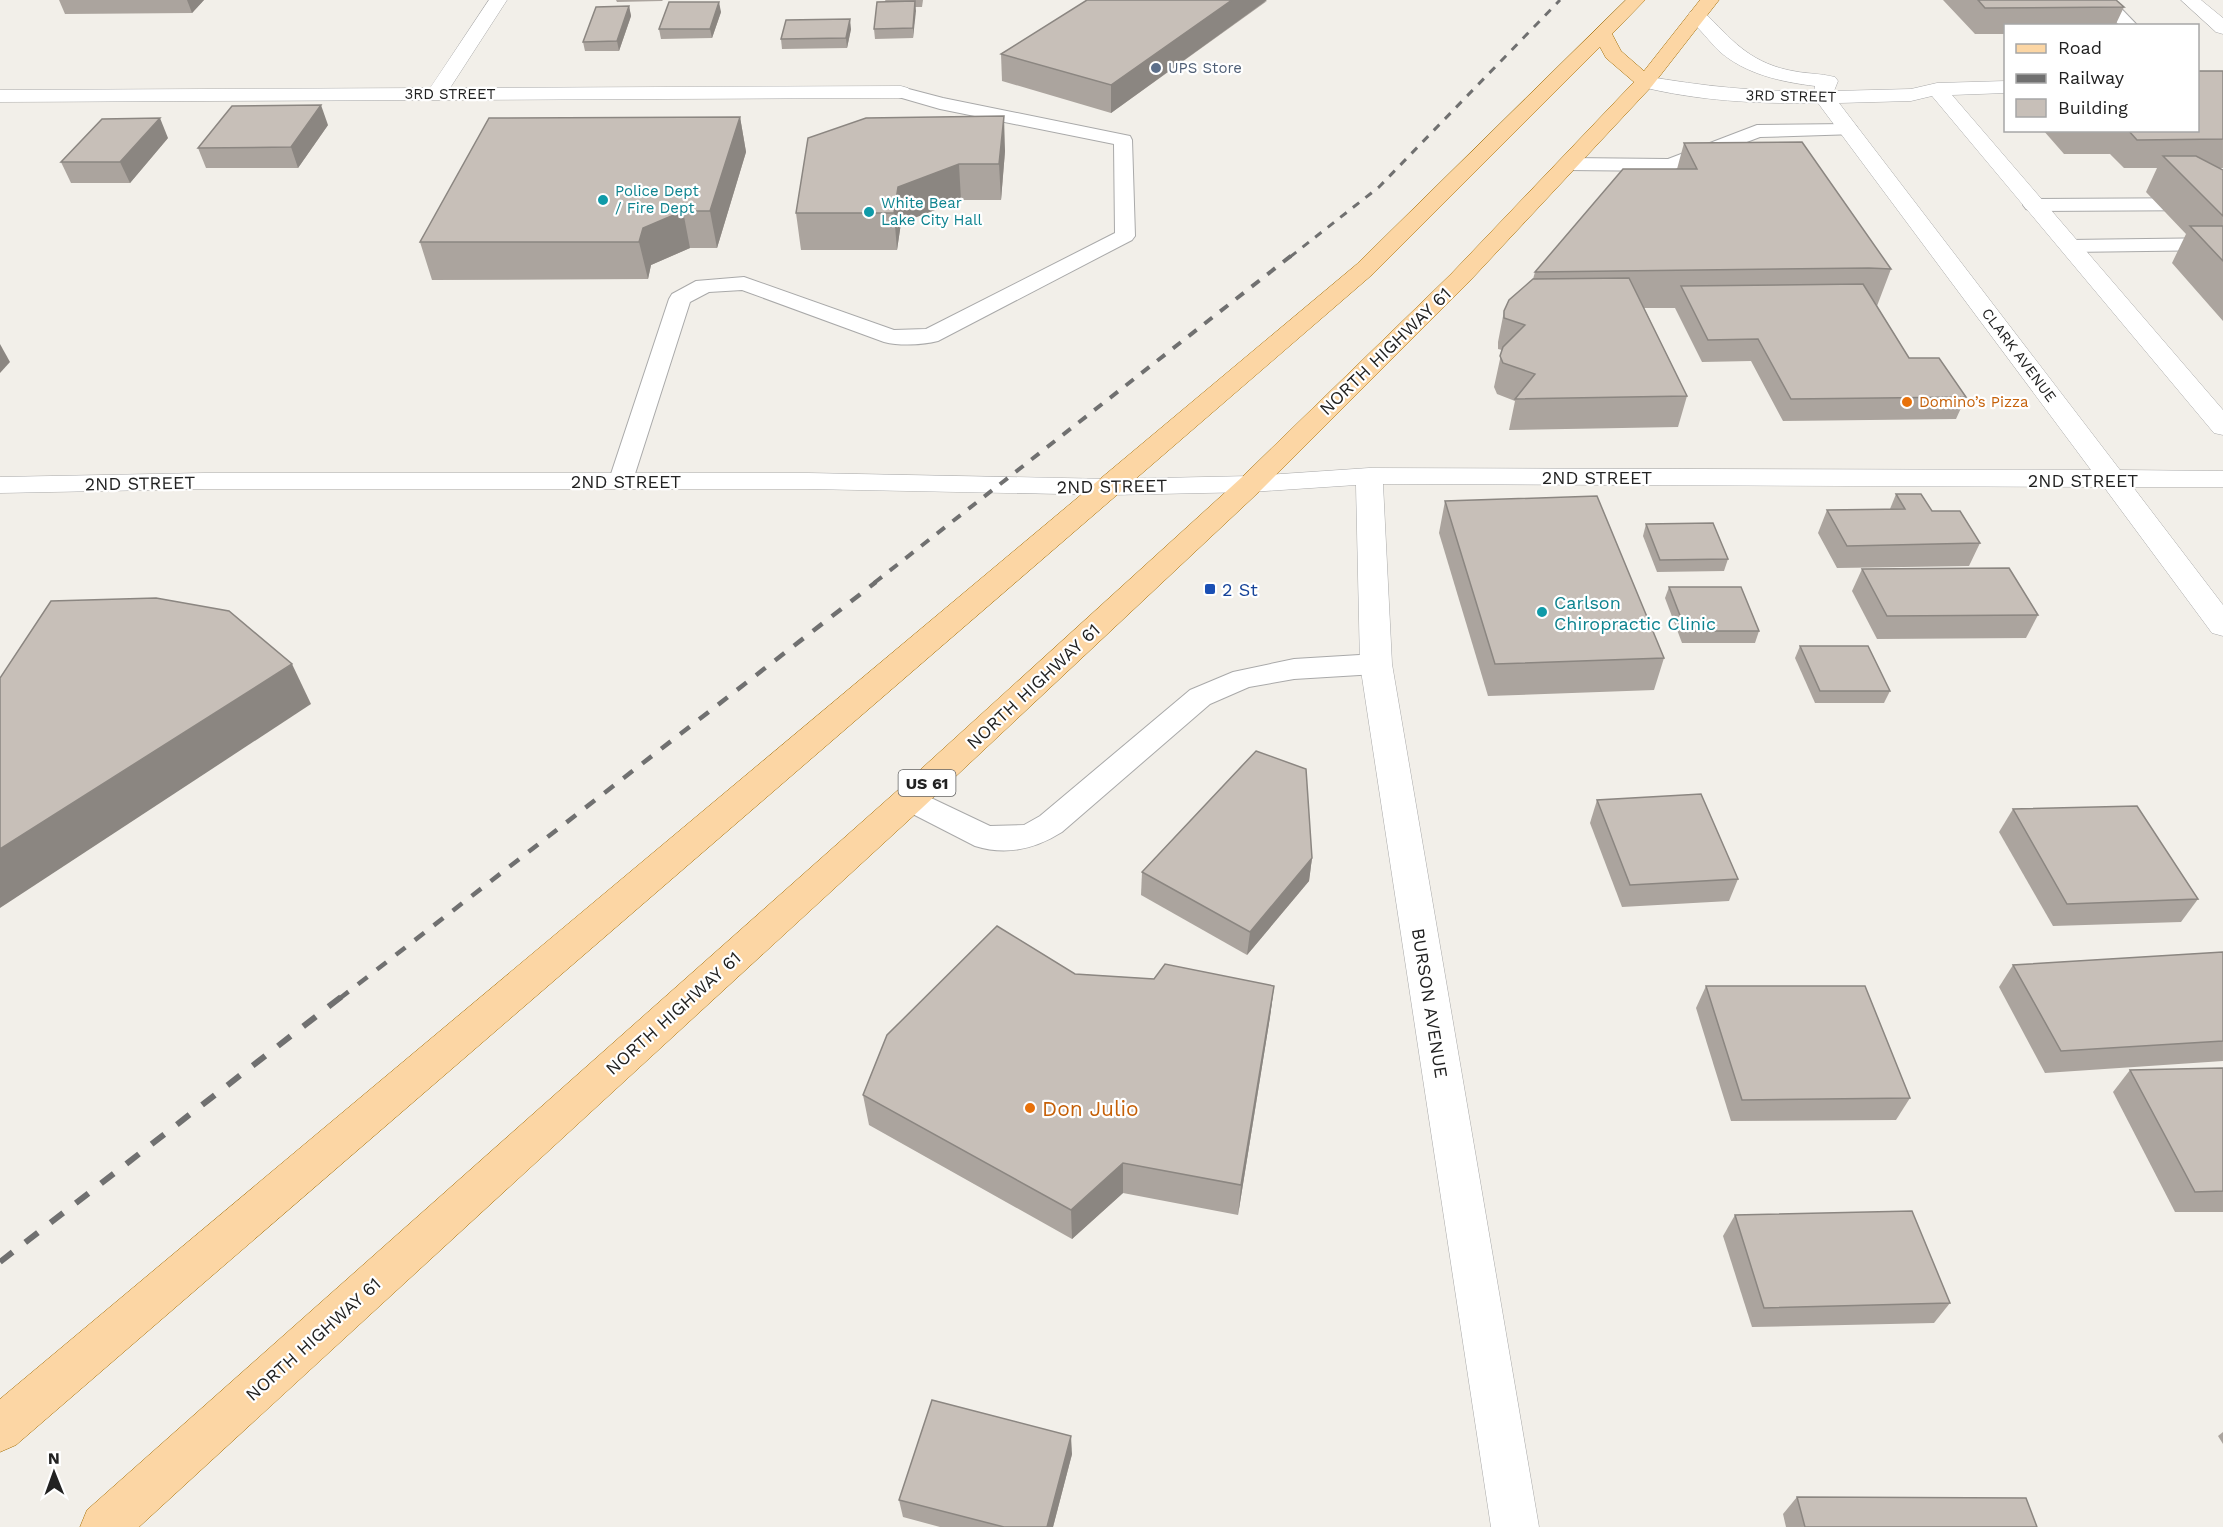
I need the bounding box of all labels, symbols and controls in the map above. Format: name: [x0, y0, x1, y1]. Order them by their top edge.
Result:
legend: [2004, 24, 2199, 132]
text: Road: [2058, 37, 2102, 58]
place label: UPS Store: [1168, 59, 1242, 77]
marker: UPS Store: [1149, 61, 1163, 75]
text: Railway: [2058, 67, 2125, 88]
street label: 3RD STREET: [404, 85, 496, 103]
street label: 3RD STREET: [1745, 86, 1837, 106]
text: Building: [2058, 97, 2128, 118]
place label: Police Dept / Fire Dept: [615, 182, 700, 217]
marker: Police Dept / Fire Dept: [596, 193, 610, 207]
place label: White Bear Lake City Hall: [881, 194, 983, 229]
marker: White Bear Lake City Hall: [862, 205, 876, 219]
street label: NORTH HIGHWAY 61: [1315, 283, 1455, 419]
street label: CLARK AVENUE: [1978, 305, 2060, 405]
place label: Domino’s Pizza: [1919, 393, 2029, 411]
marker: Domino’s Pizza: [1900, 395, 1914, 409]
street label: 2ND STREET: [1542, 467, 1652, 488]
street label: 2ND STREET: [2028, 470, 2138, 491]
street label: 2ND STREET: [571, 471, 681, 492]
street label: 2ND STREET: [85, 472, 196, 494]
street label: 2ND STREET: [1057, 475, 1168, 497]
place label: 2 St: [1222, 579, 1258, 600]
marker: 2 St: [1203, 582, 1217, 596]
place label: Carlson Chiropractic Clinic: [1554, 592, 1716, 634]
marker: Carlson Chiropractic Clinic: [1535, 605, 1549, 619]
street label: NORTH HIGHWAY 61: [962, 619, 1104, 753]
road number: US 61: [898, 770, 956, 796]
street label: BURSON AVENUE: [1408, 927, 1452, 1079]
street label: NORTH HIGHWAY 61: [601, 947, 745, 1079]
place label: Don Julio: [1042, 1096, 1139, 1121]
marker: Don Julio: [1023, 1101, 1037, 1115]
street label: NORTH HIGHWAY 61: [241, 1273, 385, 1405]
north arrow: [24, 1443, 84, 1503]
text: N: [48, 1449, 60, 1468]

